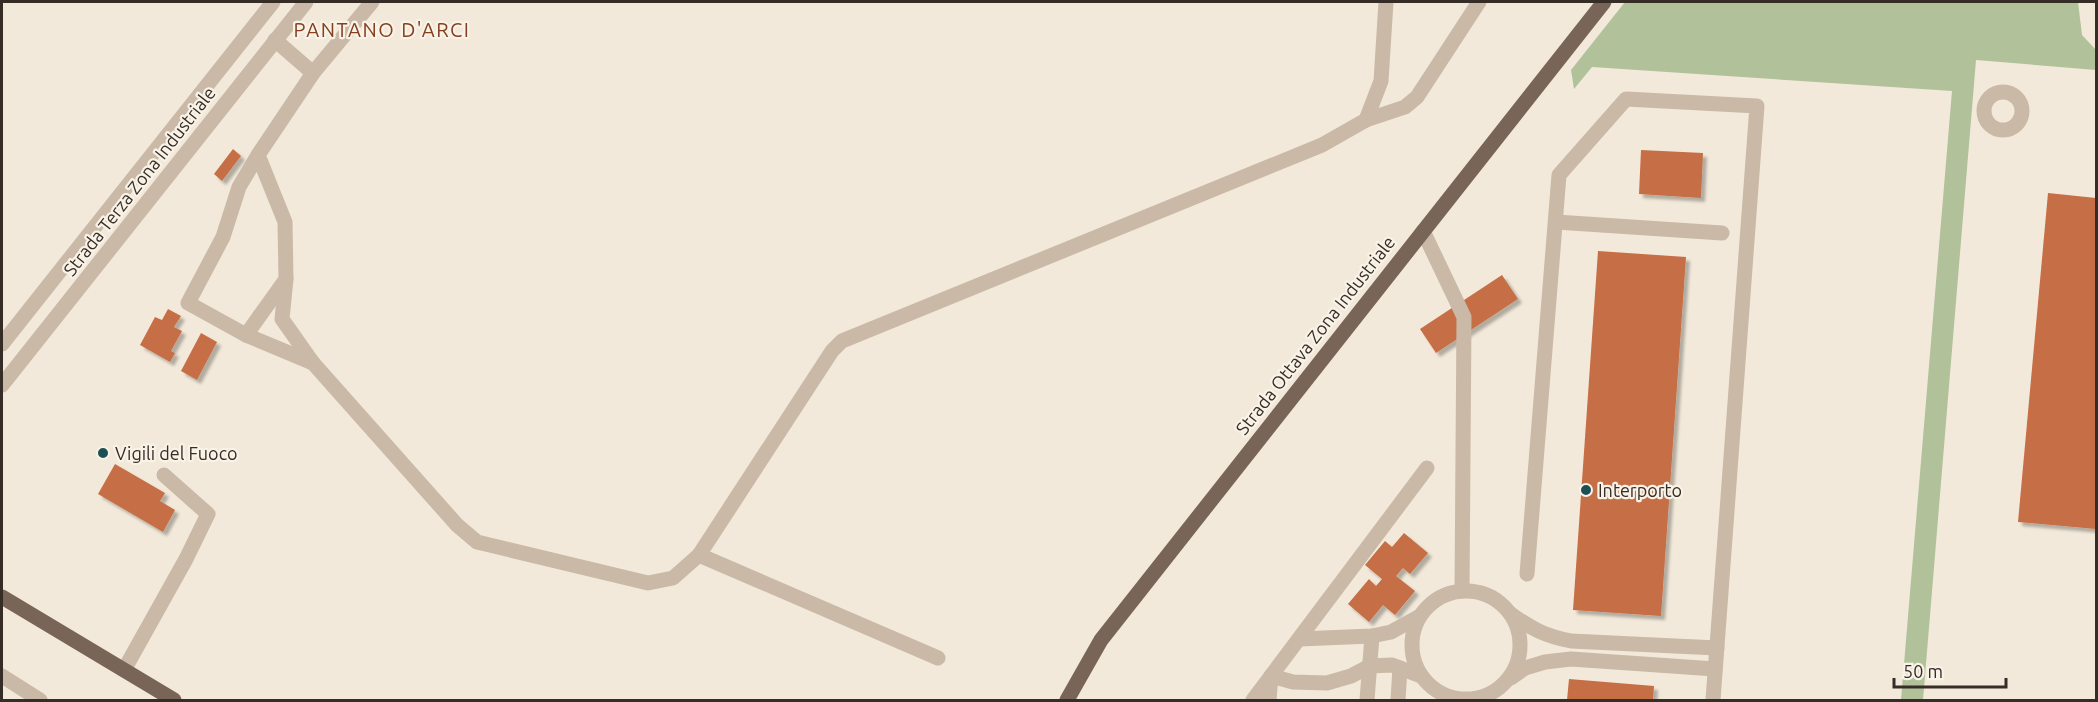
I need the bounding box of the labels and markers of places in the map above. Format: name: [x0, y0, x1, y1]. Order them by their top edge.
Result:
place label: Vigili del Fuoco: [115, 443, 237, 463]
marker: Vigili del Fuoco: [96, 446, 110, 460]
place label: Interporto: [1598, 480, 1682, 500]
marker: Interporto: [1579, 483, 1593, 497]

